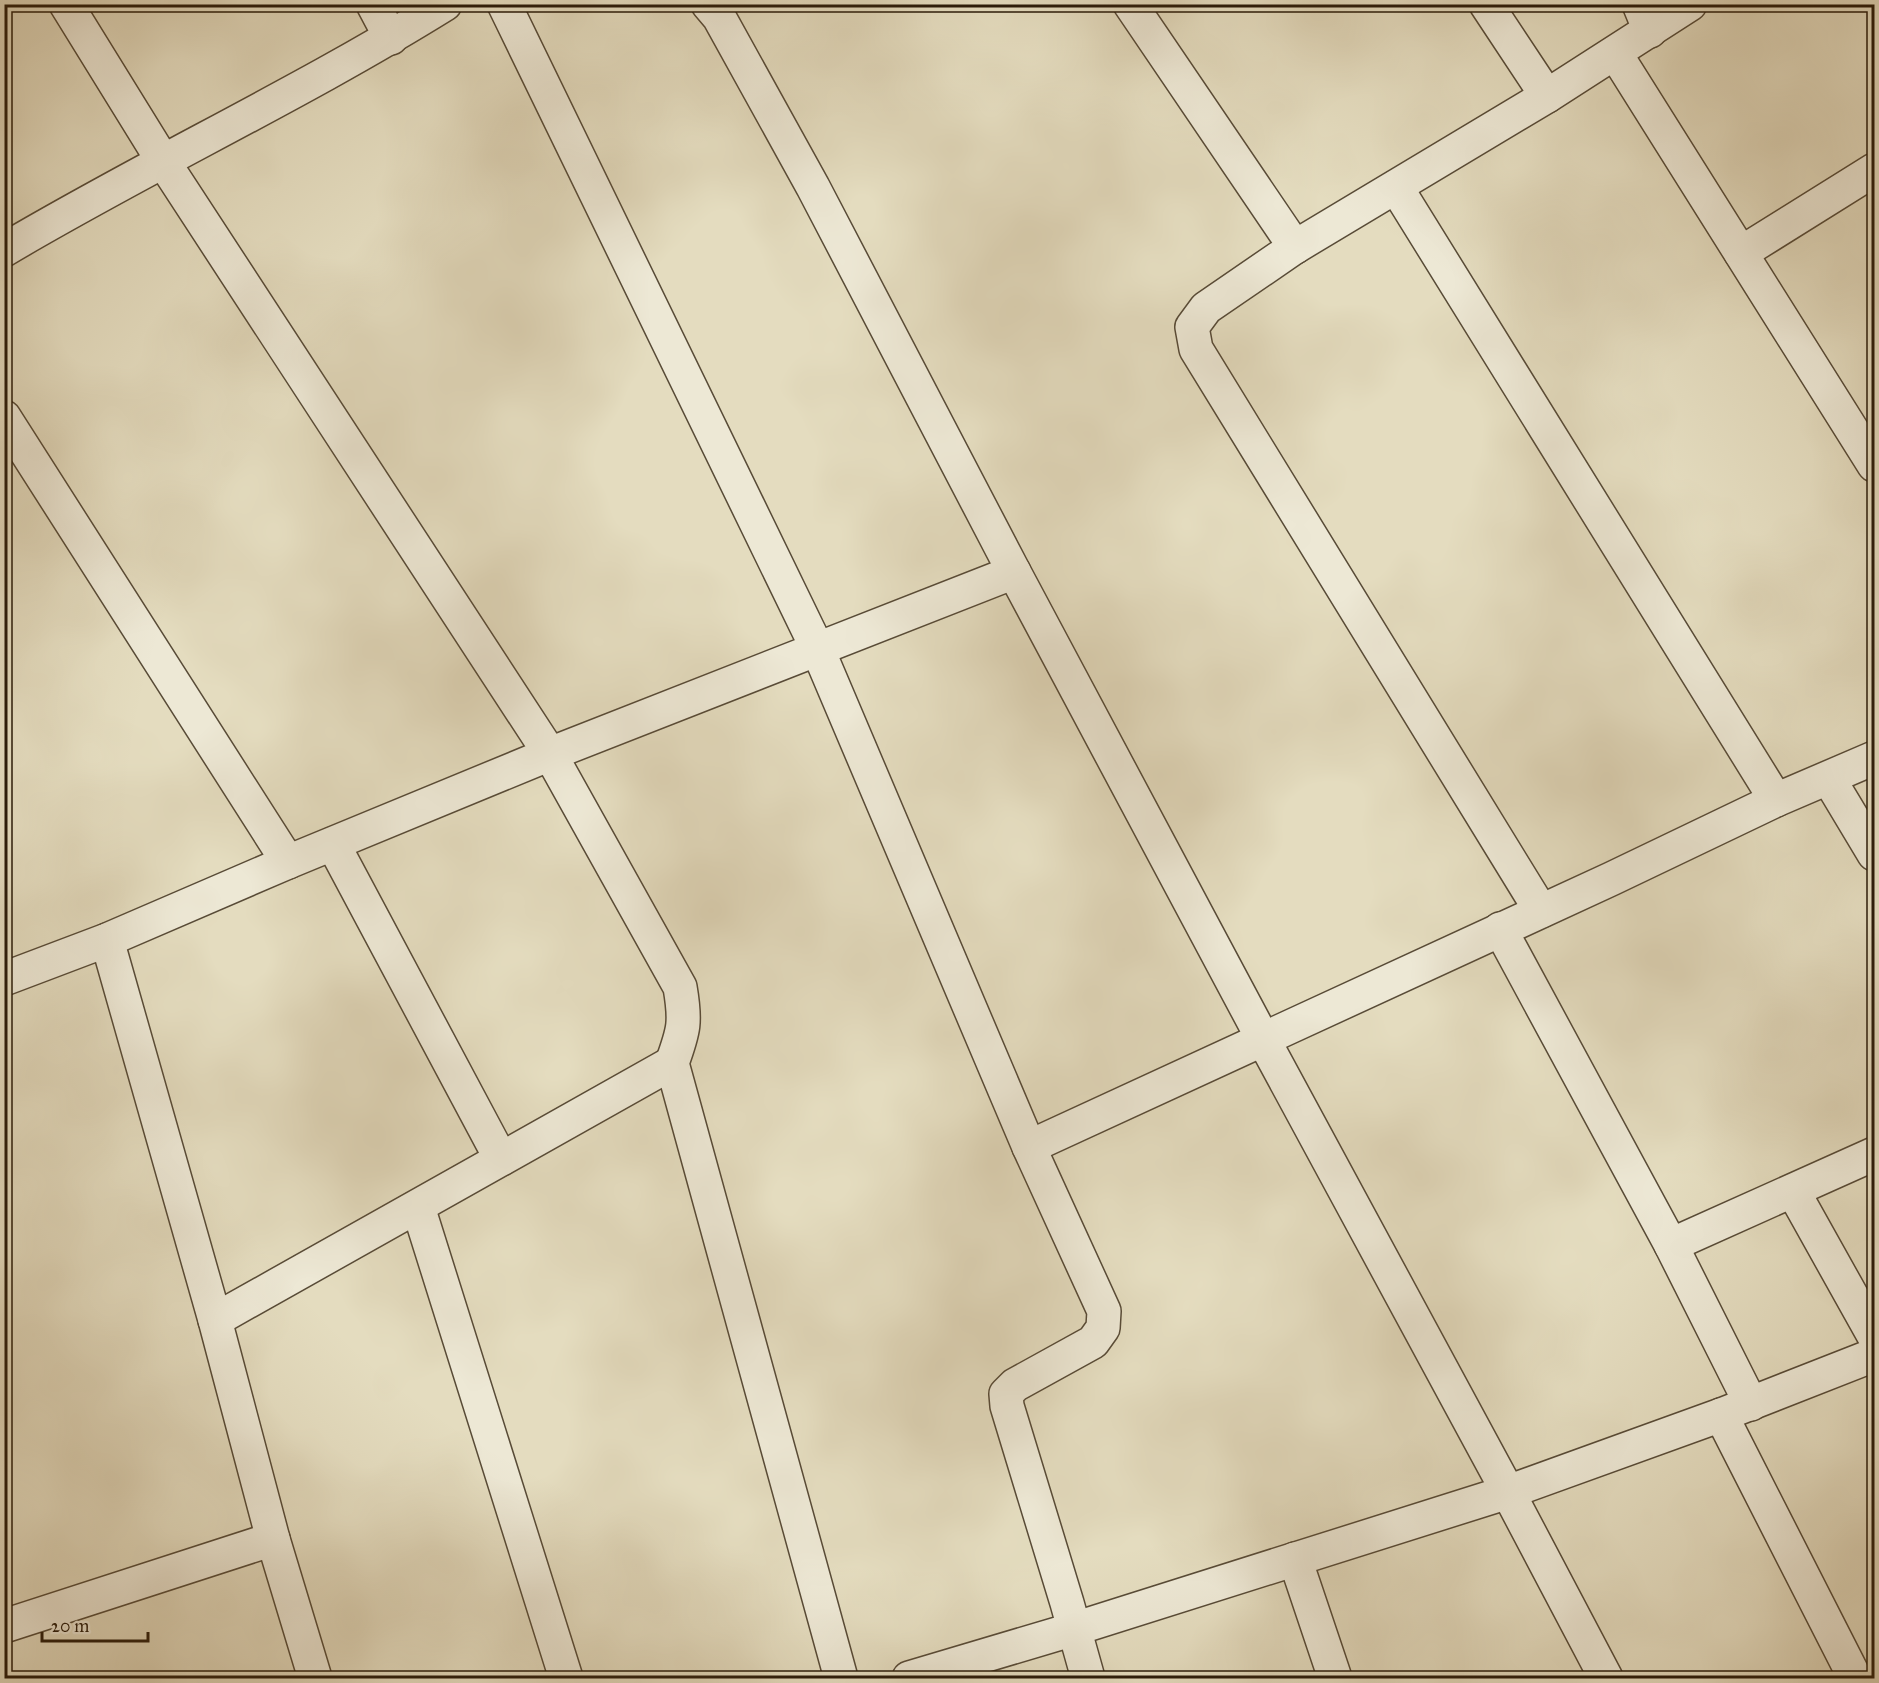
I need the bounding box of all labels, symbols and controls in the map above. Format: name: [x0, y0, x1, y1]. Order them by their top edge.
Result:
scale bar: [42, 1605, 148, 1643]
text: 20 m: [51, 1615, 89, 1637]

